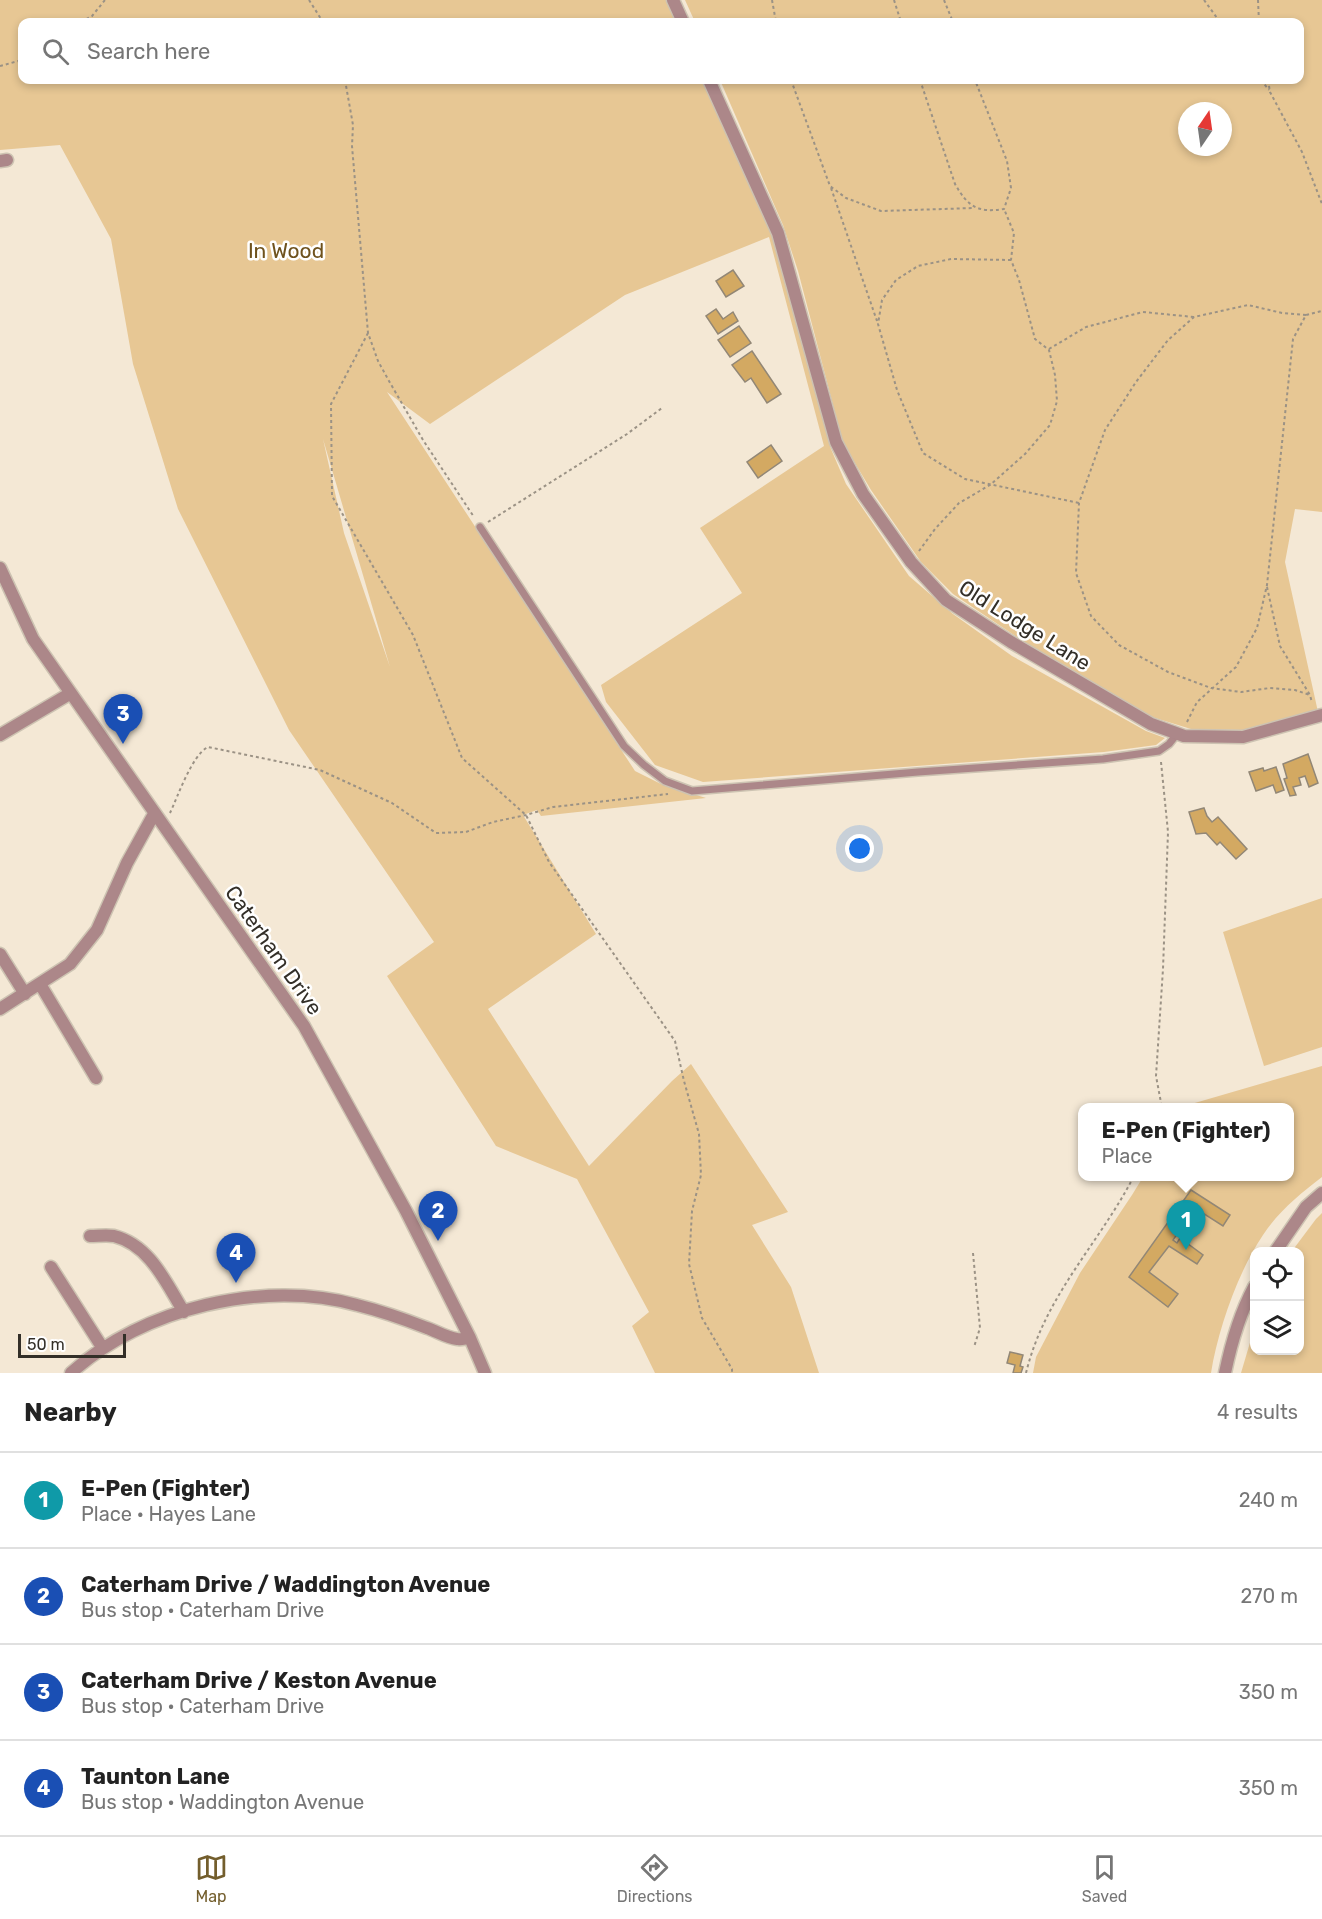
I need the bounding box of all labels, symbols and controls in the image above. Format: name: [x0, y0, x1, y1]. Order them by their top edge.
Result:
search box: [18, 18, 1304, 84]
icon: search: [39, 35, 72, 68]
text: Search here: [87, 38, 210, 65]
north arrow: [1178, 102, 1232, 156]
park label: In Wood: [248, 238, 324, 263]
street label: Old Lodge Lane: [955, 575, 1095, 675]
pin: 3: [104, 694, 142, 744]
your location: [845, 834, 874, 863]
street label: Caterham Drive: [220, 881, 328, 1019]
popup: [1078, 1103, 1294, 1181]
text: E-Pen (Fighter): [1102, 1117, 1270, 1144]
text: Place: [1102, 1144, 1153, 1168]
pin: 2: [418, 1192, 458, 1241]
pin: 1: [1166, 1200, 1206, 1250]
pin: 4: [216, 1234, 256, 1283]
map controls: [1250, 1247, 1304, 1355]
button: locate: [1250, 1247, 1304, 1301]
button: layers: [1250, 1301, 1304, 1355]
scale bar: [18, 1331, 126, 1358]
text: 50 m: [27, 1335, 65, 1354]
text: Nearby: [24, 1397, 117, 1428]
text: 4 results: [1217, 1400, 1298, 1424]
text: E-Pen (Fighter): [81, 1475, 250, 1502]
text: 1: [39, 1488, 48, 1512]
text: 240 m: [1239, 1488, 1298, 1512]
text: Place · Hayes Lane: [81, 1502, 256, 1526]
text: Caterham Drive / Waddington Avenue: [81, 1571, 490, 1598]
text: 2: [37, 1584, 50, 1608]
text: 270 m: [1241, 1584, 1298, 1608]
text: Bus stop · Caterham Drive: [81, 1598, 324, 1622]
text: Caterham Drive / Keston Avenue: [81, 1667, 437, 1694]
text: 3: [37, 1680, 50, 1704]
text: 350 m: [1239, 1680, 1298, 1704]
text: Bus stop · Caterham Drive: [81, 1694, 324, 1718]
text: Taunton Lane: [81, 1763, 230, 1790]
text: 4: [37, 1776, 50, 1800]
text: 350 m: [1239, 1776, 1298, 1800]
text: Bus stop · Waddington Avenue: [81, 1790, 364, 1814]
tab: Map: [195, 1851, 228, 1906]
tab: Directions: [617, 1851, 693, 1906]
tab: Saved: [1082, 1851, 1127, 1906]

